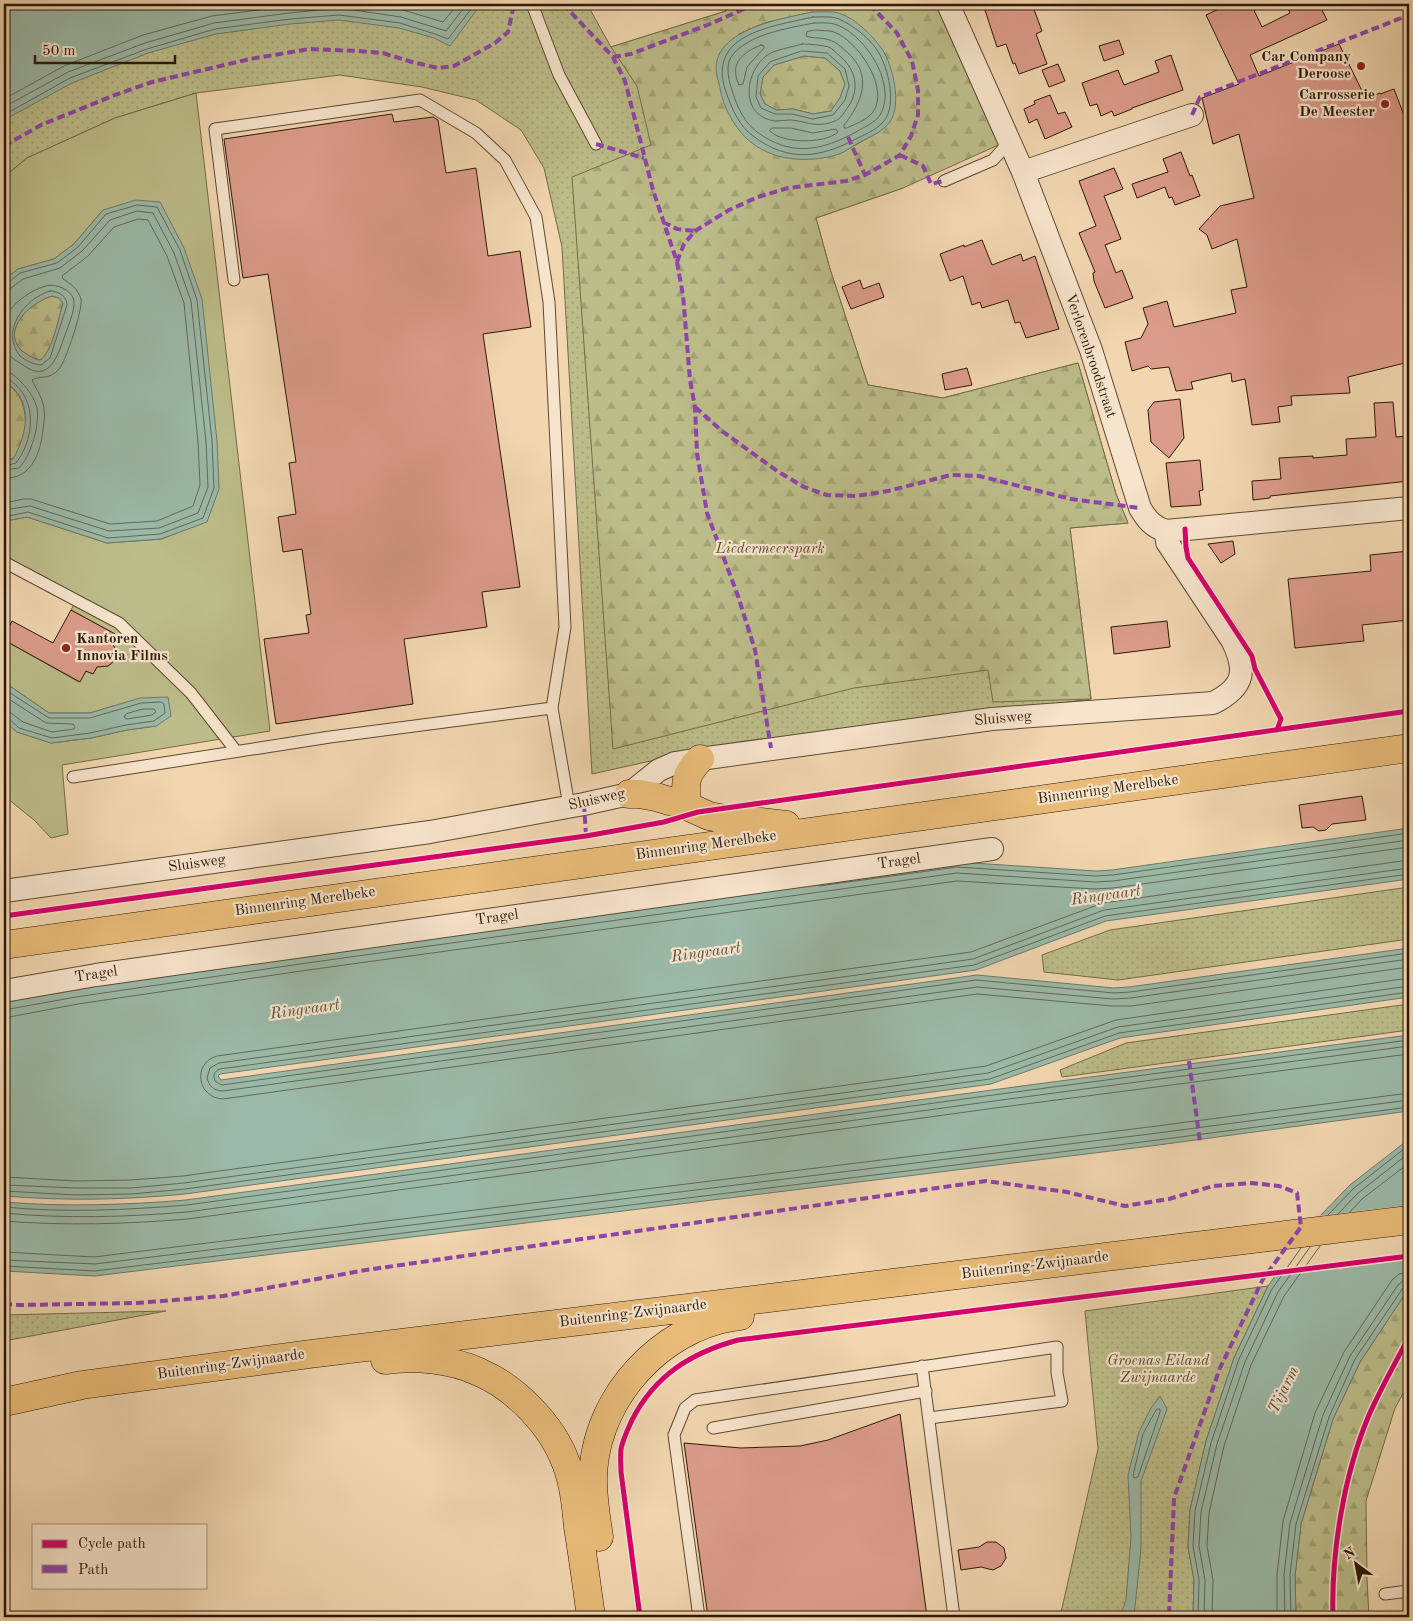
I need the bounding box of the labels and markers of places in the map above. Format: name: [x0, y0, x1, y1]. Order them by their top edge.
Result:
place label: Car Company Deroose: [1261, 50, 1351, 82]
marker: Car Company Deroose: [1355, 60, 1367, 72]
place label: Carrosserie De Meester: [1299, 88, 1375, 120]
marker: Carrosserie De Meester: [1379, 98, 1391, 110]
place label: Kantoren Innovia Films: [76, 632, 168, 664]
marker: Kantoren Innovia Films: [60, 642, 72, 654]

